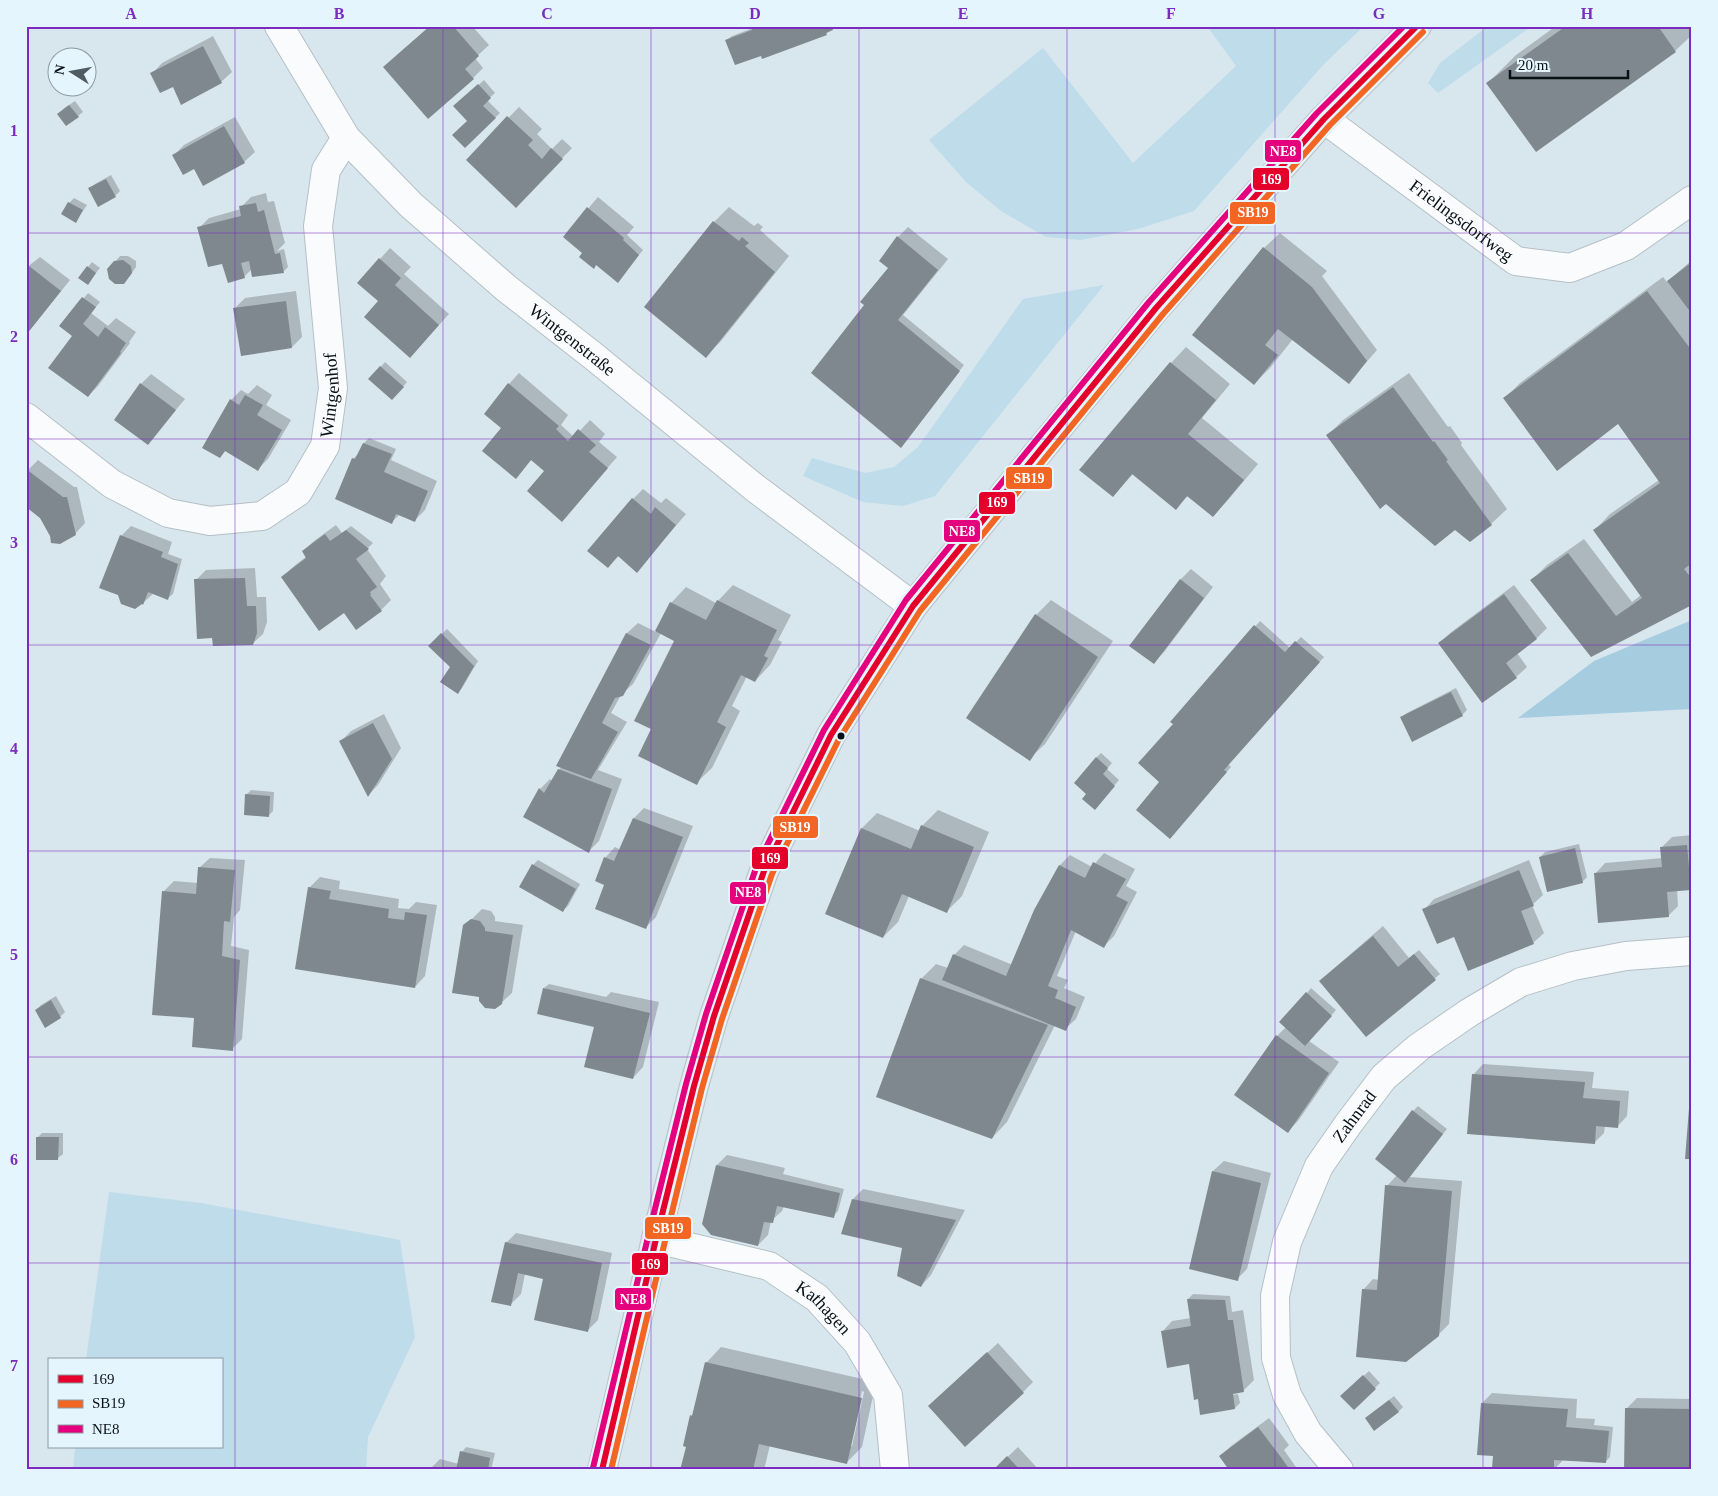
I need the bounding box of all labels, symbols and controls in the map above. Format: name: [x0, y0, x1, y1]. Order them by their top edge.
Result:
text: A: [125, 5, 137, 22]
text: B: [334, 5, 345, 22]
text: C: [541, 5, 553, 22]
text: D: [749, 5, 761, 22]
text: E: [958, 5, 968, 22]
text: F: [1166, 5, 1176, 22]
text: G: [1373, 5, 1386, 22]
text: H: [1581, 5, 1594, 22]
north arrow: [48, 48, 98, 98]
scale bar: [1510, 48, 1628, 80]
text: 20 m: [1518, 57, 1549, 73]
text: N: [51, 63, 68, 76]
text: 1: [10, 122, 18, 139]
line badge: NE8: [1264, 139, 1302, 163]
text: NE8: [1270, 144, 1296, 159]
line badge: 169: [1252, 167, 1290, 191]
text: 169: [1261, 172, 1282, 187]
street label: Frielingsdorfweg: [1406, 176, 1517, 266]
line badge: SB19: [1229, 201, 1276, 225]
text: SB19: [1237, 205, 1269, 220]
street label: Wintgenstraße: [525, 300, 619, 380]
text: 2: [10, 328, 18, 345]
street label: Wintgenhof: [316, 352, 343, 439]
line badge: SB19: [1005, 466, 1053, 490]
text: SB19: [1013, 471, 1045, 486]
line badge: 169: [978, 491, 1016, 515]
text: 169: [987, 495, 1008, 510]
line badge: NE8: [943, 519, 981, 543]
text: NE8: [949, 524, 975, 539]
text: 3: [10, 534, 18, 551]
unlabelled marker: [836, 731, 846, 741]
text: 4: [10, 740, 18, 757]
line badge: SB19: [772, 815, 819, 839]
text: SB19: [779, 820, 811, 835]
line badge: 169: [751, 846, 789, 870]
text: 169: [760, 851, 781, 866]
line badge: NE8: [729, 881, 767, 905]
text: NE8: [735, 885, 761, 900]
text: 5: [10, 946, 18, 963]
street label: Zahnrad: [1328, 1086, 1380, 1146]
text: 6: [10, 1151, 18, 1168]
line badge: SB19: [644, 1216, 692, 1240]
text: SB19: [652, 1221, 684, 1236]
line badge: 169: [631, 1252, 669, 1276]
text: 169: [640, 1257, 661, 1272]
street label: Kathagen: [792, 1277, 855, 1338]
line badge: NE8: [614, 1287, 652, 1311]
text: NE8: [620, 1292, 646, 1307]
text: 7: [10, 1357, 18, 1374]
legend: [48, 1358, 222, 1448]
text: 169: [92, 1371, 115, 1387]
text: SB19: [92, 1395, 125, 1411]
text: NE8: [92, 1421, 120, 1437]

